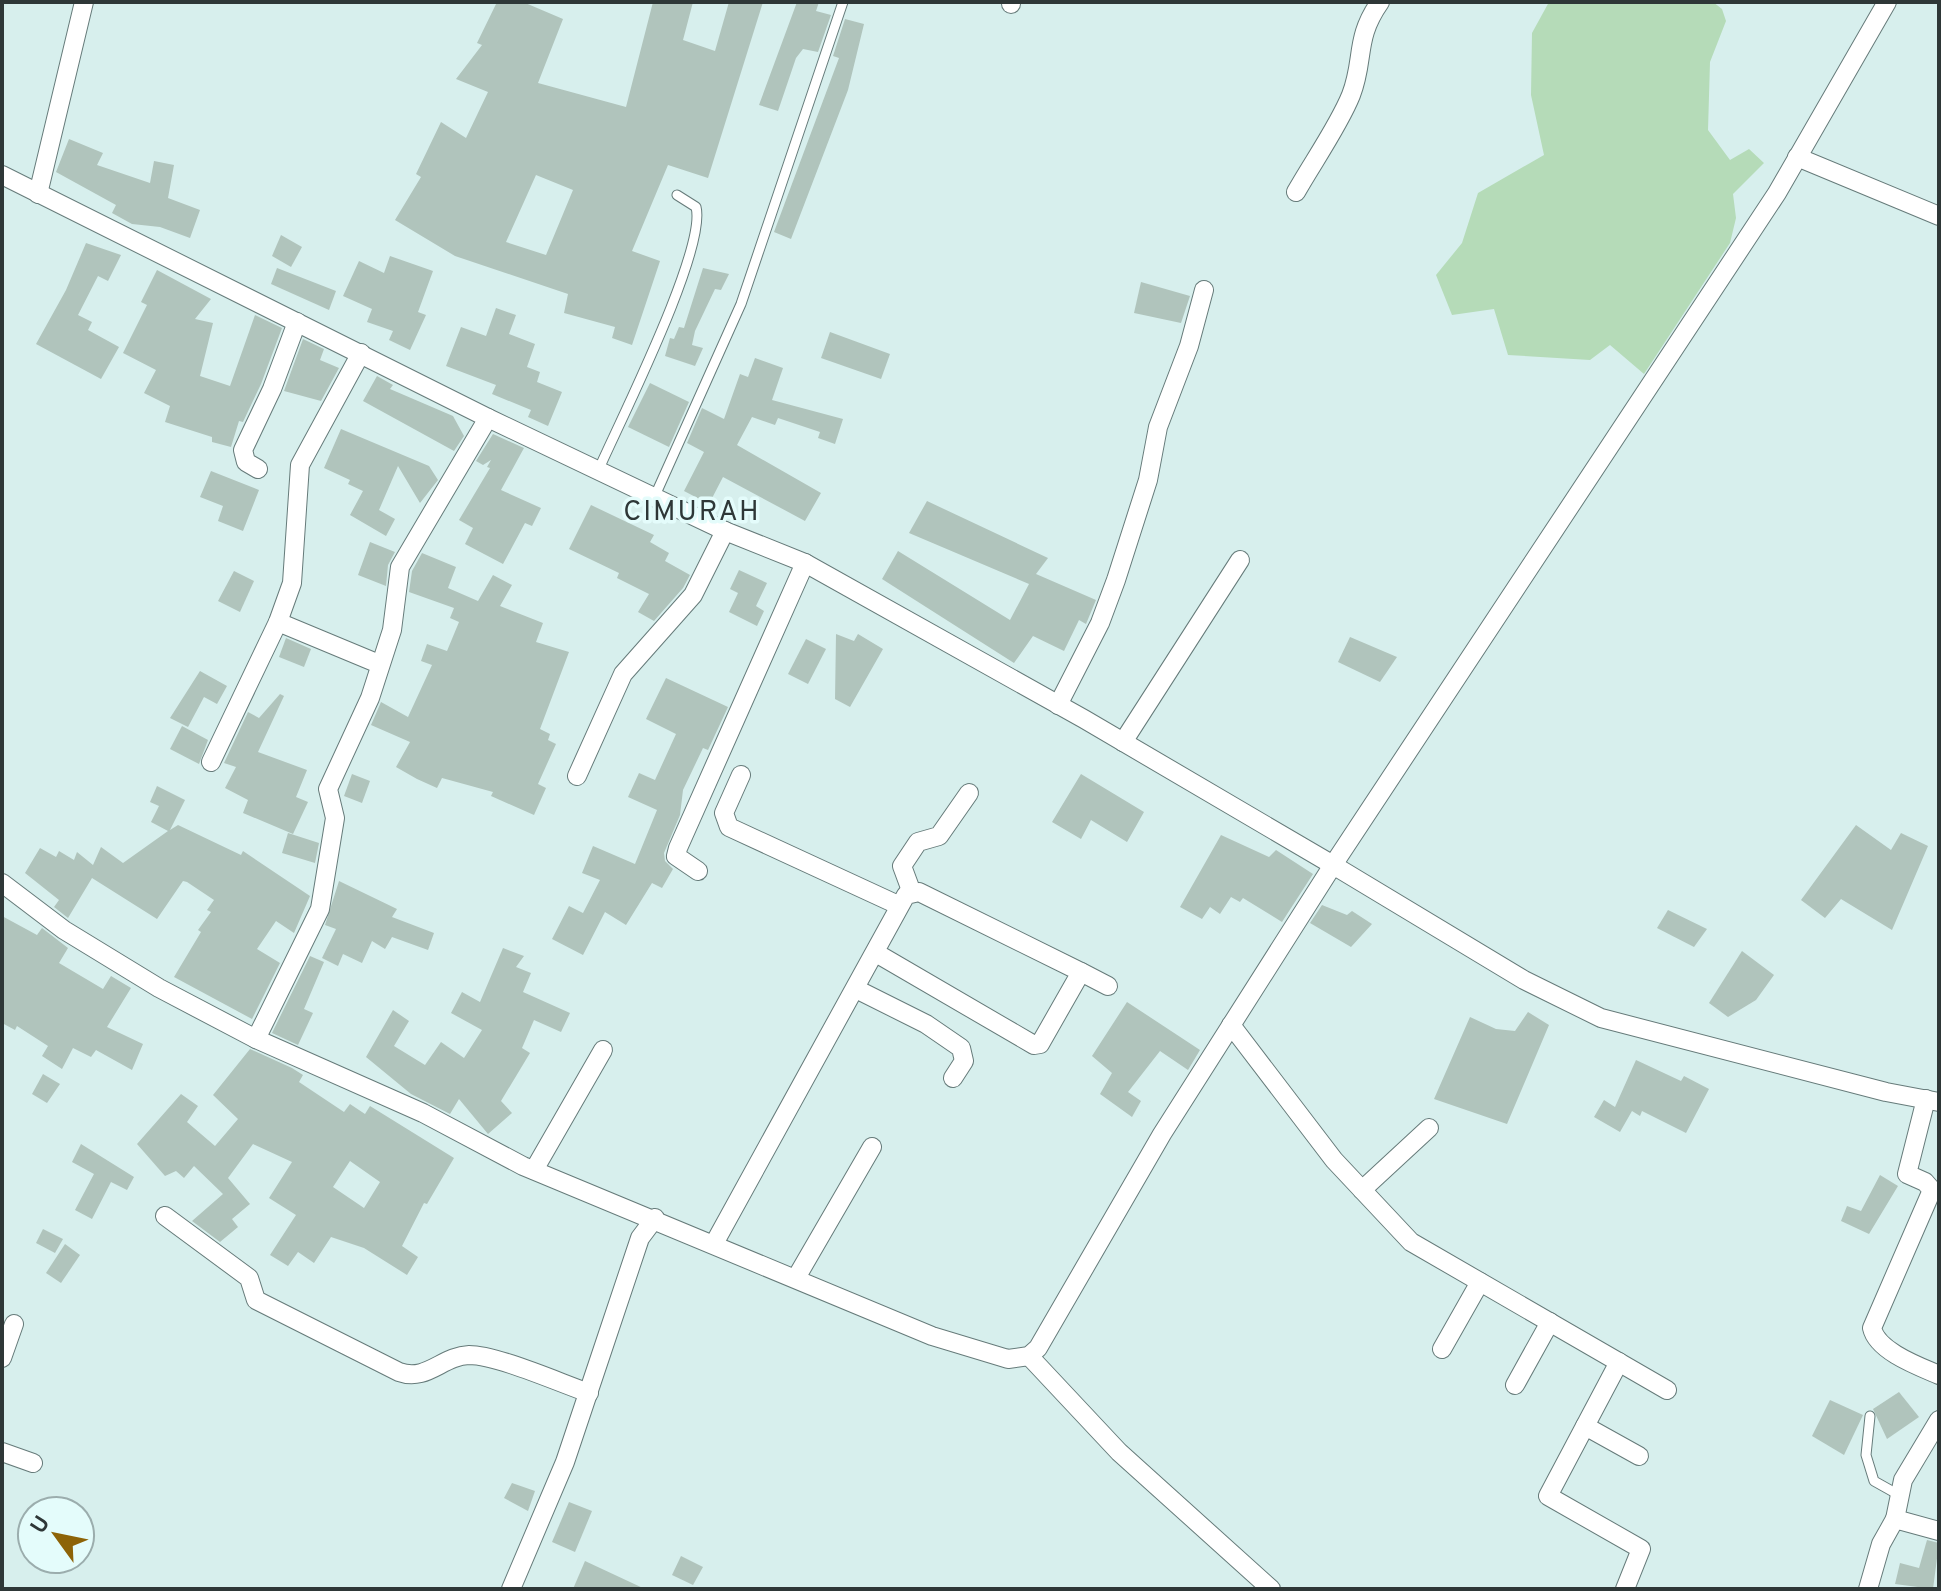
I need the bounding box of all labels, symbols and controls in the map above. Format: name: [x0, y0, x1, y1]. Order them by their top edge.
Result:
district label: CIMURAH: [623, 495, 761, 531]
north arrow: [16, 1495, 96, 1575]
text: U: [26, 1512, 57, 1539]

